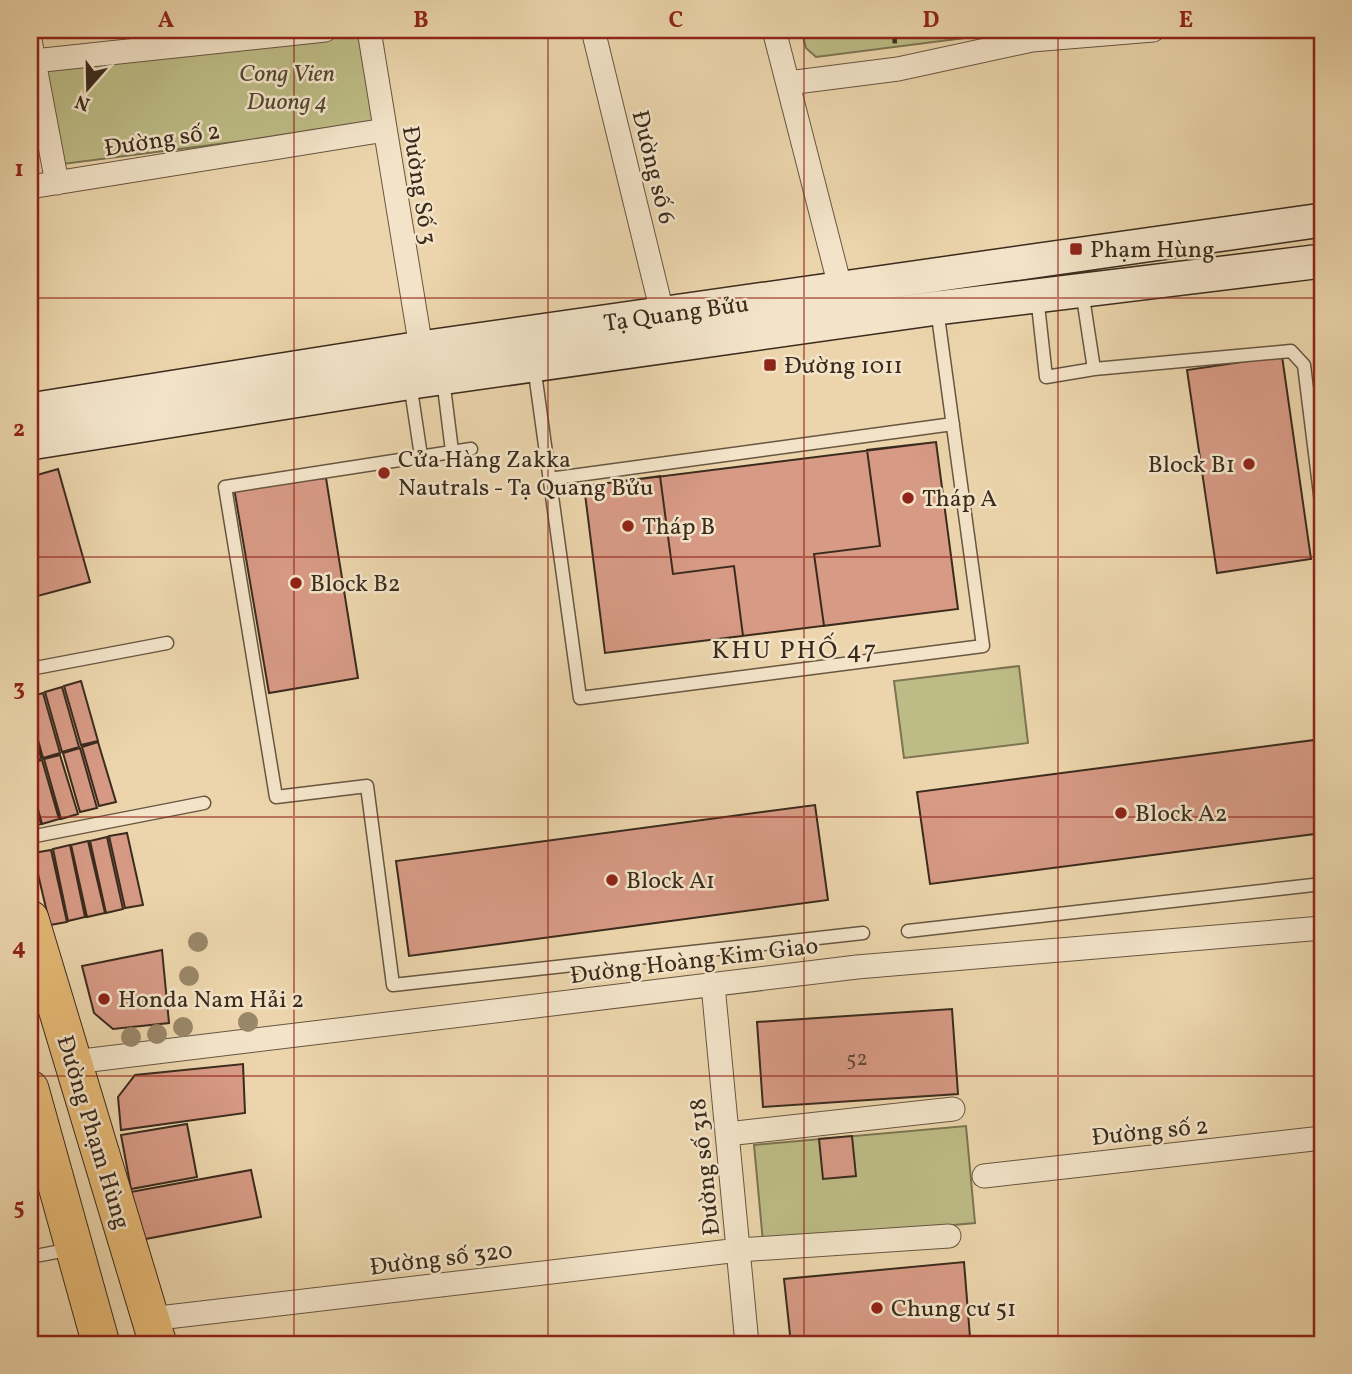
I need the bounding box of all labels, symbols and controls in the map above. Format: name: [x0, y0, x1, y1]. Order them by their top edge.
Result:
text: A: [158, 5, 174, 37]
text: B: [413, 5, 429, 37]
text: C: [669, 5, 683, 37]
text: D: [923, 5, 940, 37]
text: E: [1179, 5, 1193, 37]
north arrow: [52, 52, 122, 122]
park label: Cong Vien Duong 4: [239, 58, 335, 120]
text: N: [72, 87, 94, 117]
street label: Đường số 6: [621, 107, 683, 228]
street label: Đường số 2: [102, 115, 223, 167]
street label: Đường Số 3: [392, 124, 444, 247]
text: 1: [14, 154, 24, 186]
place label: Phạm Hùng: [1090, 234, 1214, 268]
marker: Phạm Hùng: [1068, 241, 1084, 257]
street label: Tạ Quang Bửu: [601, 288, 751, 342]
place label: Đường 1011: [784, 350, 903, 384]
marker: Đường 1011: [762, 357, 778, 373]
text: 2: [13, 414, 25, 446]
place label: Cửa Hàng Zakka Nautrals - Tạ Quang Bửu: [398, 444, 653, 506]
place label: Block B1: [1148, 449, 1235, 483]
marker: Block B1: [1241, 456, 1257, 472]
marker: Cửa Hàng Zakka Nautrals - Tạ Quang Bửu: [376, 465, 392, 481]
place label: Tháp A: [922, 483, 997, 517]
marker: Tháp A: [900, 490, 916, 506]
place label: Tháp B: [642, 511, 715, 545]
marker: Tháp B: [620, 518, 636, 534]
place label: Block B2: [310, 568, 401, 602]
marker: Block B2: [288, 575, 304, 591]
district label: KHU PHỐ 47: [712, 632, 878, 669]
text: 3: [13, 673, 25, 705]
place label: Block A2: [1135, 798, 1228, 832]
marker: Block A2: [1113, 805, 1129, 821]
place label: Block A1: [626, 865, 715, 899]
marker: Block A1: [604, 872, 620, 888]
street label: Đường Hoàng Kim Giao: [568, 930, 820, 994]
text: 4: [12, 932, 26, 964]
place label: Honda Nam Hải 2: [118, 984, 304, 1018]
marker: Honda Nam Hải 2: [96, 991, 112, 1007]
street label: Đường Phạm Hùng: [46, 1032, 138, 1234]
house number: 52: [846, 1045, 868, 1074]
street label: Đường số 318: [682, 1096, 730, 1237]
street label: Đường số 2: [1090, 1110, 1210, 1156]
text: 5: [13, 1192, 25, 1224]
street label: Đường số 320: [368, 1234, 515, 1286]
place label: Chung cư 51: [891, 1293, 1016, 1327]
marker: Chung cư 51: [869, 1300, 885, 1316]

